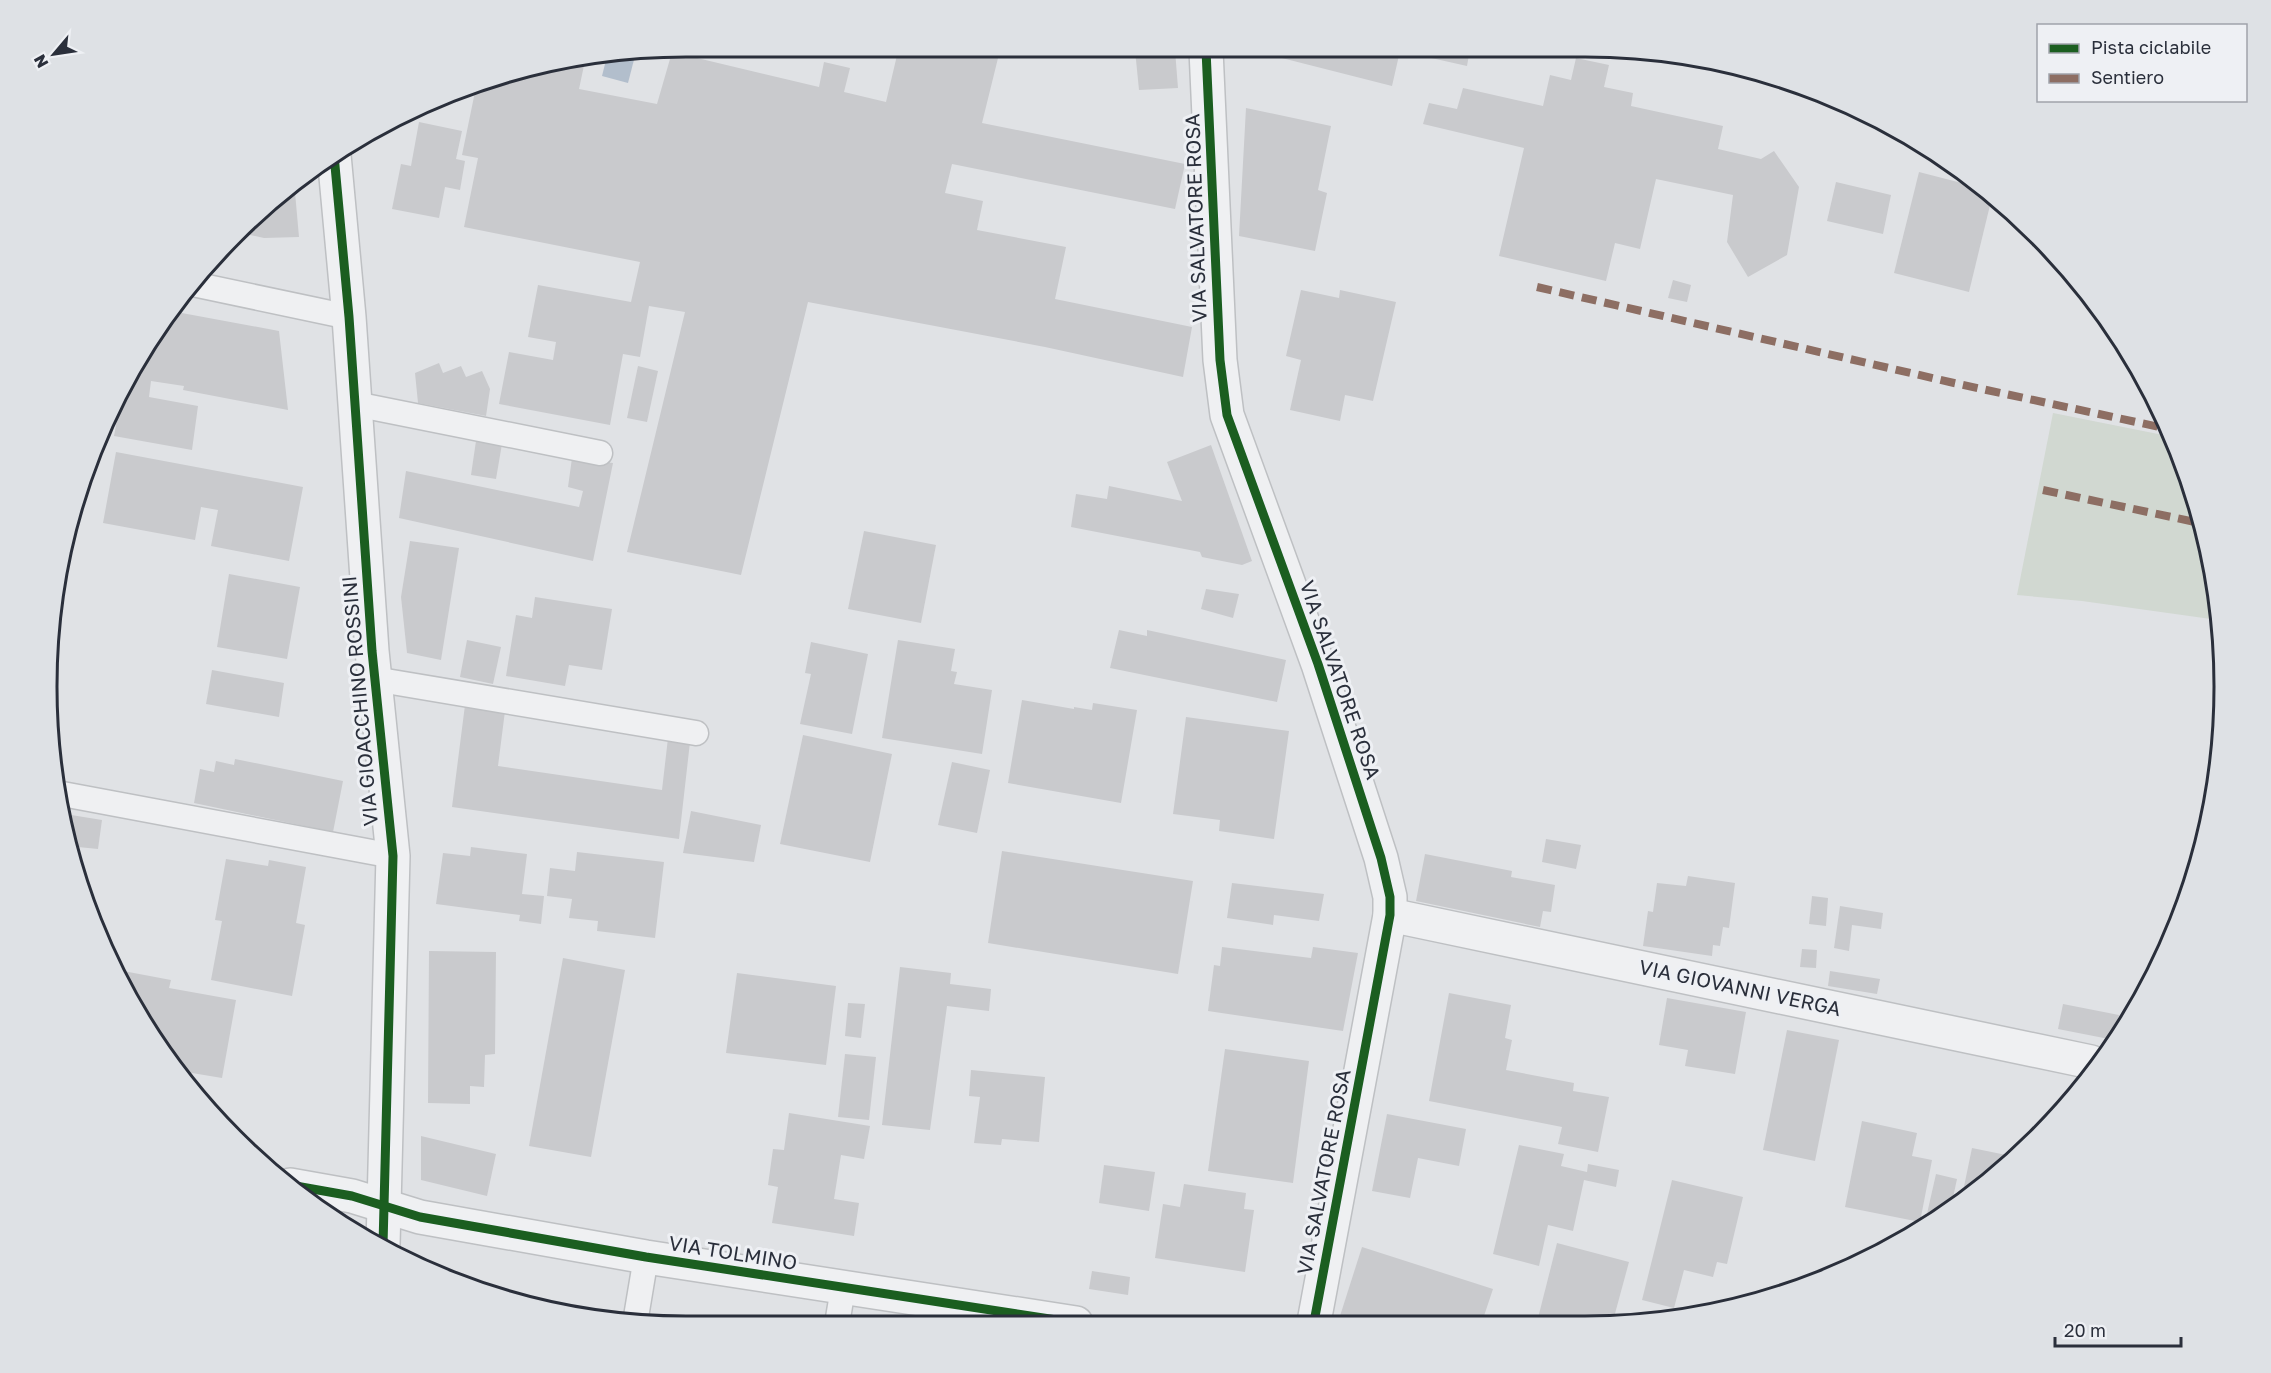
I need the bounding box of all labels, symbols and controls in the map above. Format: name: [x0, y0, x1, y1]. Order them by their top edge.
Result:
north arrow: [24, 24, 84, 84]
legend: [2037, 24, 2247, 102]
text: Pista ciclabile: [2091, 36, 2211, 58]
text: N: [29, 51, 53, 71]
text: Sentiero: [2091, 66, 2164, 88]
street label: VIA SALVATORE ROSA: [1179, 113, 1211, 323]
street label: VIA GIOACCHINO ROSSINI: [336, 575, 382, 827]
street label: VIA SALVATORE ROSA: [1296, 577, 1386, 782]
street label: VIA GIOVANNI VERGA: [1637, 954, 1843, 1020]
street label: VIA SALVATORE ROSA: [1291, 1067, 1355, 1277]
street label: VIA TOLMINO: [667, 1230, 799, 1274]
scale bar: [2055, 1310, 2181, 1348]
text: 20 m: [2064, 1319, 2106, 1341]

